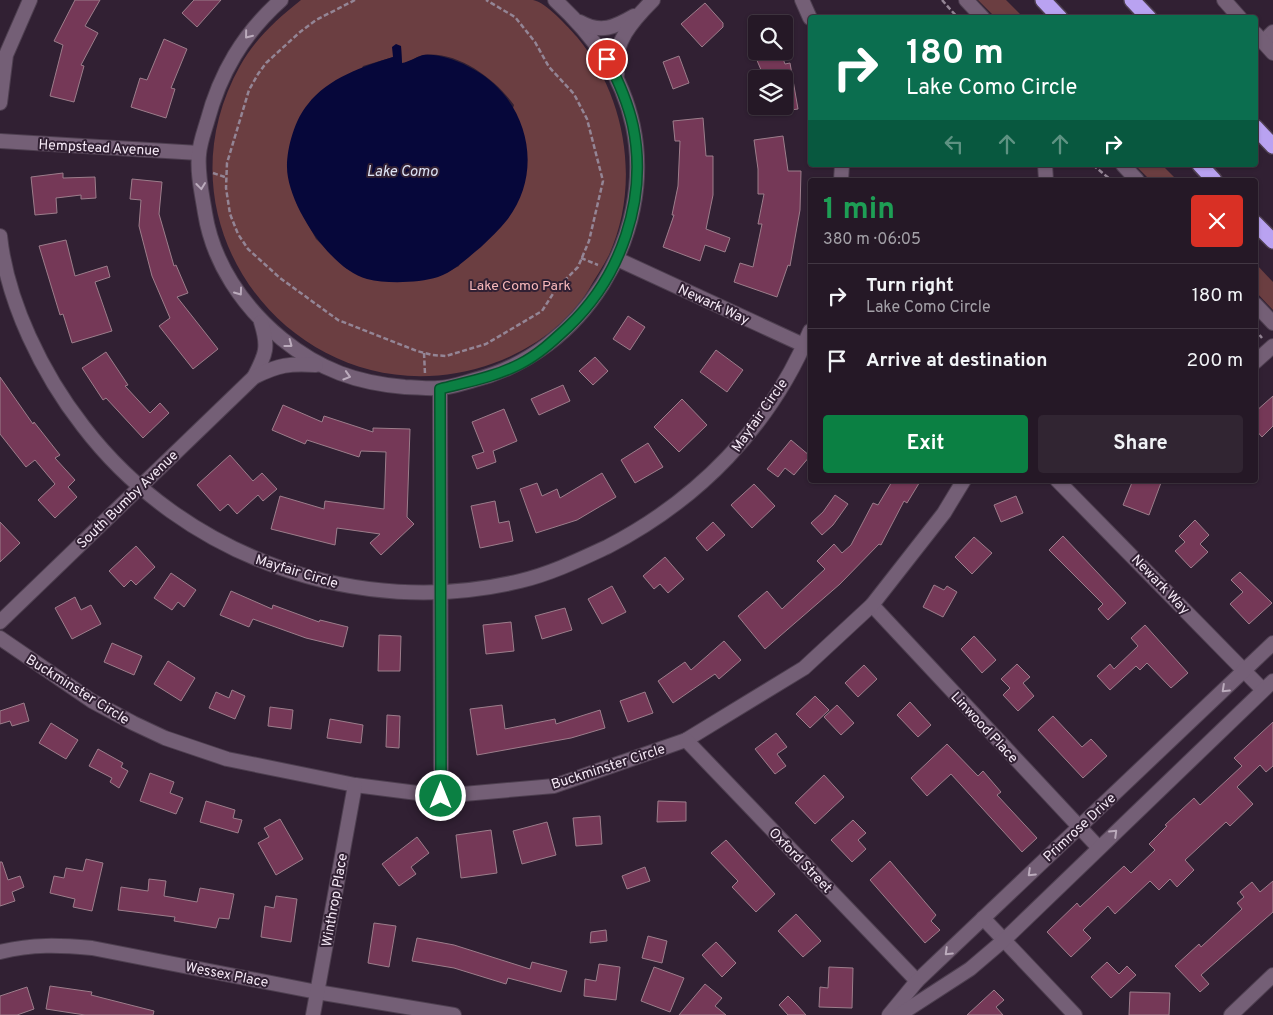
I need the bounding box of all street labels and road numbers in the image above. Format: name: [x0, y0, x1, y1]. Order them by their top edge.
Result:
street label: Hempstead Avenue: [38, 137, 160, 160]
street label: Newark Way: [675, 281, 752, 329]
street label: Mayfair Circle: [729, 376, 792, 456]
street label: South Bumby Avenue: [74, 447, 182, 553]
street label: Mayfair Circle: [253, 552, 340, 593]
street label: Newark Way: [1127, 552, 1193, 619]
street label: Buckminster Circle: [22, 652, 132, 729]
street label: Linwood Place: [947, 689, 1021, 767]
street label: Buckminster Circle: [549, 741, 668, 794]
street label: Primrose Drive: [1040, 790, 1120, 866]
street label: Oxford Street: [765, 825, 835, 897]
street label: Winthrop Place: [319, 852, 352, 948]
street label: Wessex Place: [184, 959, 270, 992]

